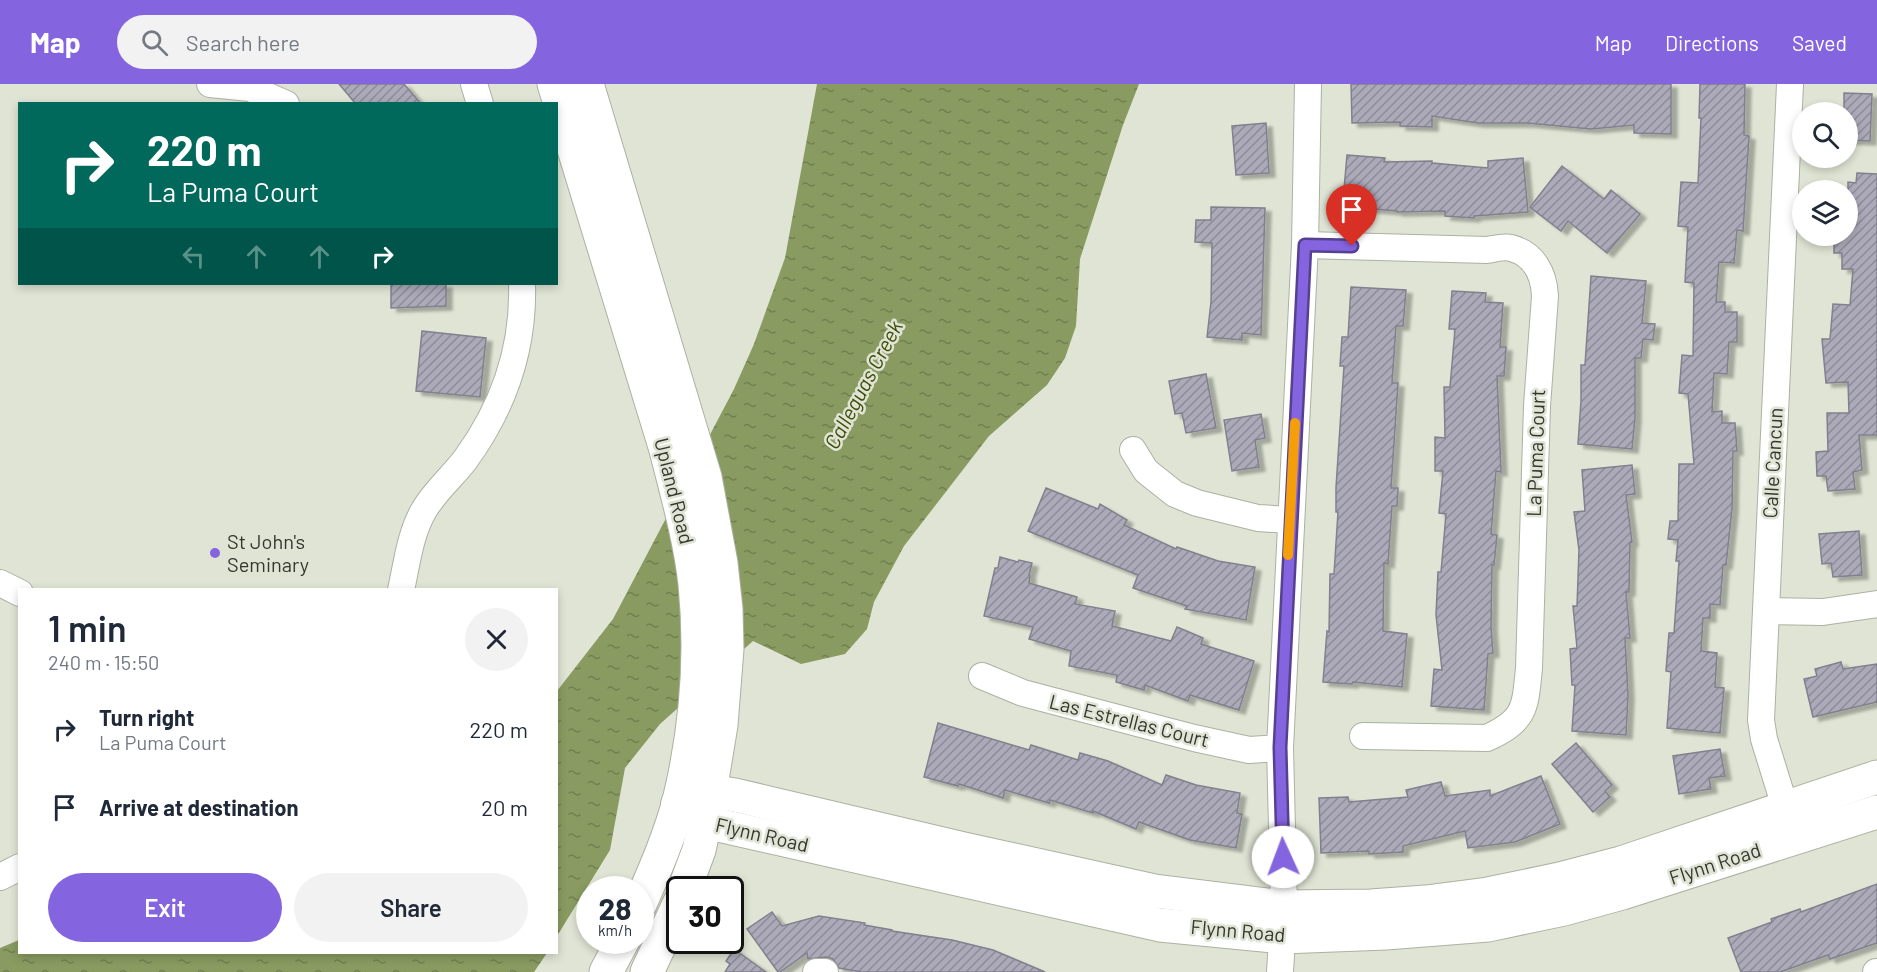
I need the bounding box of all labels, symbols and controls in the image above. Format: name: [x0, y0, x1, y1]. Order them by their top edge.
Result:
search box: [117, 15, 537, 69]
text: Map: [30, 25, 81, 59]
icon: search: [138, 26, 171, 59]
text: Search here: [186, 29, 300, 55]
text: Map: [1595, 30, 1632, 55]
text: Directions: [1665, 30, 1759, 55]
text: Saved: [1792, 30, 1847, 55]
map controls: [1792, 102, 1858, 246]
button: search: [1792, 102, 1858, 168]
text: 220 m: [147, 124, 261, 174]
icon: right: [48, 126, 126, 204]
text: La Puma Court: [147, 175, 319, 207]
button: layers: [1792, 180, 1858, 246]
pin: [1326, 184, 1377, 246]
icon: arrive: [1335, 193, 1368, 226]
icon: left: [177, 240, 210, 273]
icon: ahead: [240, 240, 273, 273]
icon: ahead: [303, 240, 336, 273]
icon: right: [366, 240, 399, 273]
water label: Calleguas Creek: [818, 315, 907, 453]
street label: La Puma Court: [1521, 389, 1549, 517]
street label: Calle Cancun: [1757, 407, 1787, 519]
street label: Upland Road: [650, 435, 700, 546]
place label: St John's Seminary: [227, 529, 309, 576]
marker: St John's Seminary: [208, 546, 222, 560]
text: 1 min: [48, 606, 127, 649]
button: close: [465, 608, 528, 671]
text: 240 m · 15:50: [48, 650, 159, 674]
street label: Las Estrellas Court: [1047, 689, 1212, 751]
text: Turn right: [99, 704, 194, 730]
icon: right: [48, 713, 81, 746]
text: 220 m: [469, 716, 528, 742]
text: La Puma Court: [99, 730, 226, 754]
icon: arrive: [48, 791, 81, 824]
text: Arrive at destination: [99, 794, 298, 820]
text: 20 m: [481, 794, 528, 820]
street label: Flynn Road: [713, 812, 811, 856]
position arrow: [1251, 825, 1315, 889]
street label: Flynn Road: [1666, 837, 1764, 889]
button: Exit: [48, 873, 282, 942]
button: Share: [294, 873, 528, 942]
speed limit sign: 30: [666, 876, 744, 954]
text: 28: [598, 890, 632, 926]
street label: Flynn Road: [1190, 914, 1286, 946]
text: km/h: [598, 921, 632, 939]

